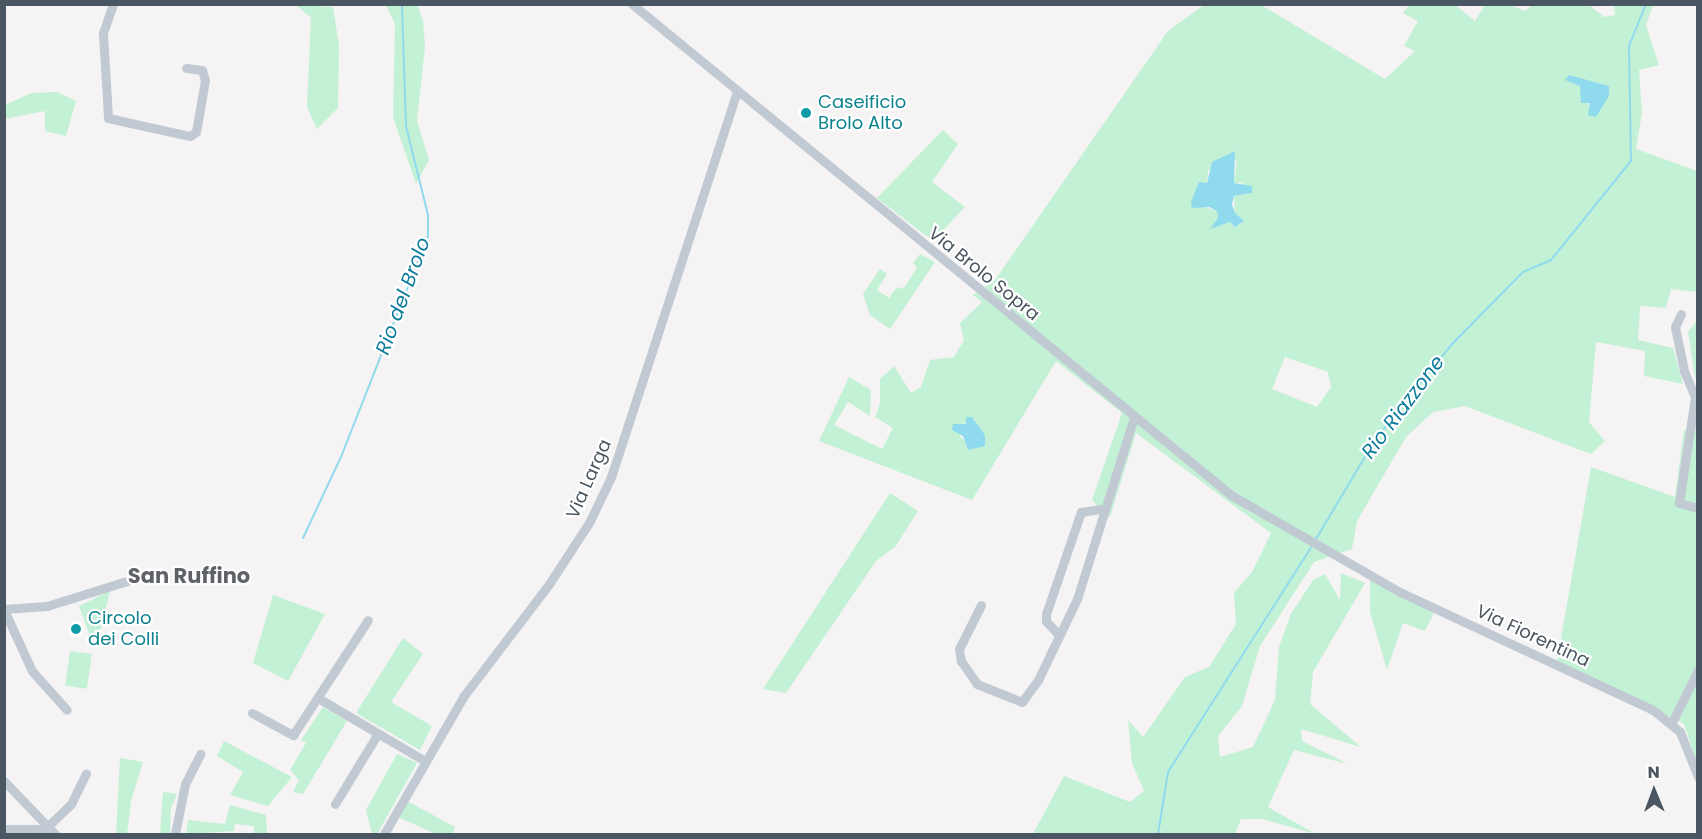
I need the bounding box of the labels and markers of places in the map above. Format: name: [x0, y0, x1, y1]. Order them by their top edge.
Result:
place label: Caseificio Brolo Alto: [818, 92, 906, 134]
marker: Caseificio Brolo Alto: [799, 106, 813, 120]
place label: Circolo dei Colli: [88, 608, 159, 650]
marker: Circolo dei Colli: [69, 622, 83, 636]

